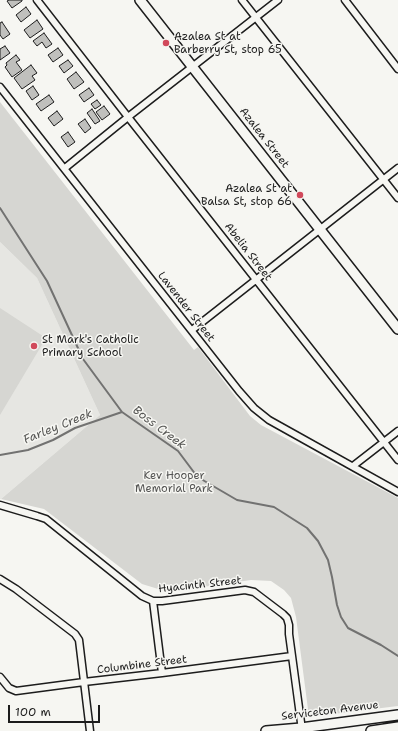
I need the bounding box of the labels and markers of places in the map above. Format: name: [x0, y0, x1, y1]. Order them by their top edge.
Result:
place label: Azalea St at Barberry St, stop 65: [174, 30, 282, 56]
marker: Azalea St at Barberry St, stop 65: [161, 38, 171, 48]
place label: Azalea St at Balsa St, stop 66: [201, 182, 292, 208]
marker: Azalea St at Balsa St, stop 66: [295, 190, 305, 200]
place label: St Mark's Catholic Primary School: [42, 333, 139, 359]
marker: St Mark's Catholic Primary School: [29, 341, 39, 351]

